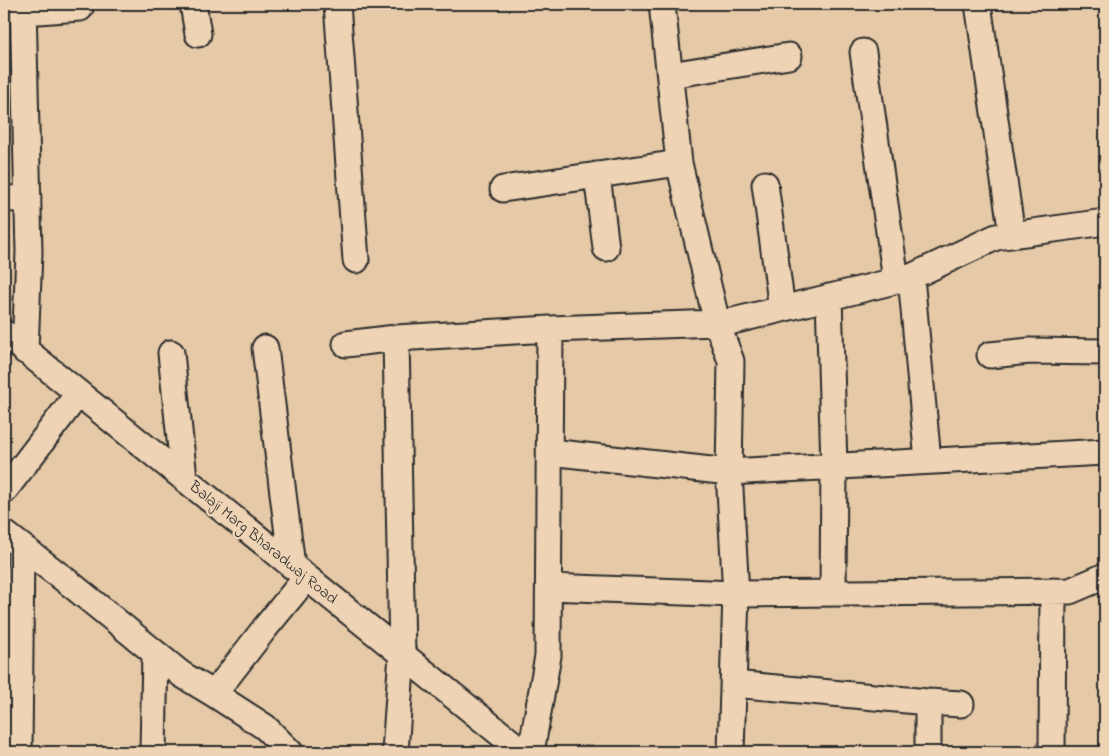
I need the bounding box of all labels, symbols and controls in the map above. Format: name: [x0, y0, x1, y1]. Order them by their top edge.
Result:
street label: Balaji Marg Bharadwaj Road: [183, 475, 342, 611]

